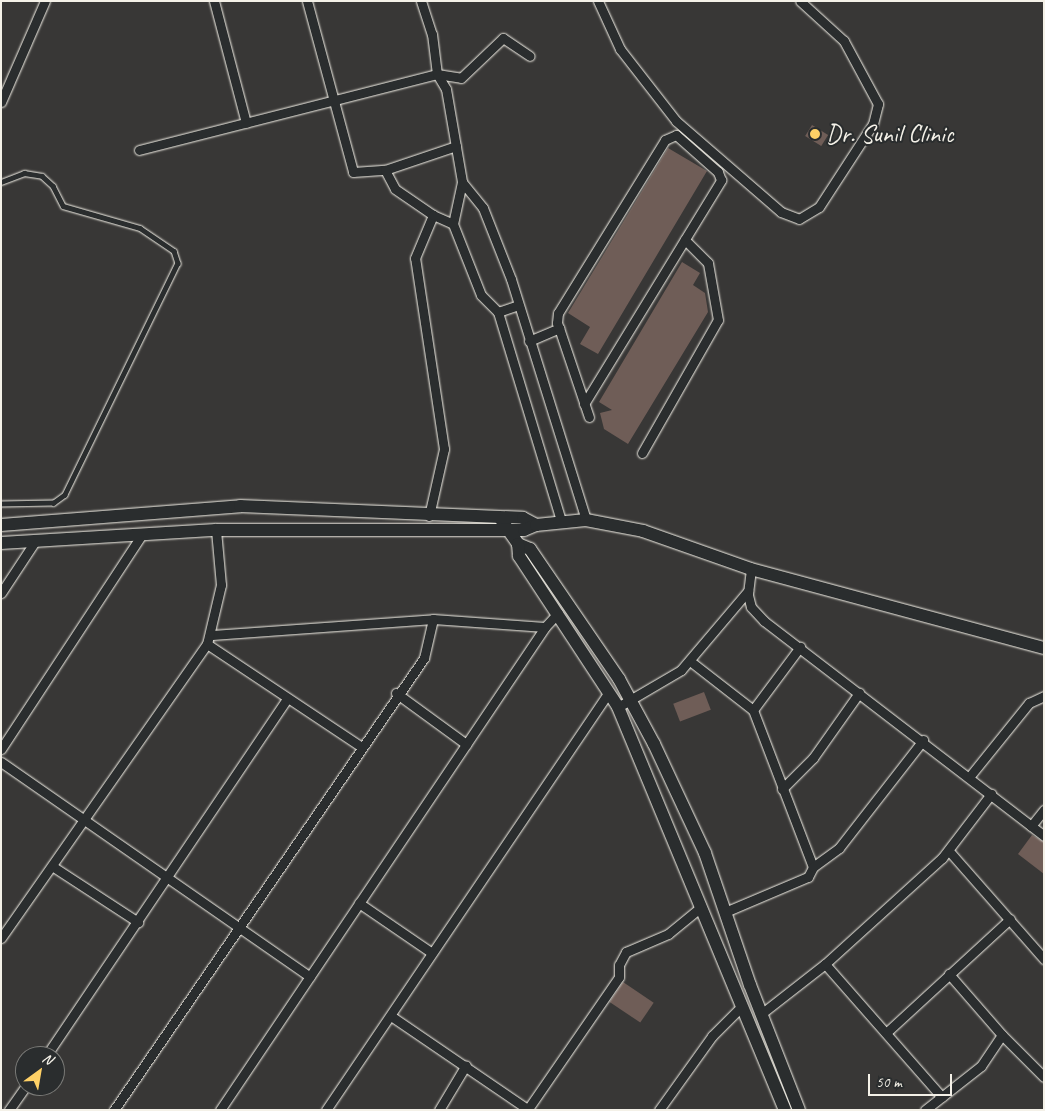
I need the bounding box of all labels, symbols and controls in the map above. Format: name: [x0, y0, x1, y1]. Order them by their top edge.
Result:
place label: Dr. Sunil Clinic: [826, 119, 954, 149]
marker: Dr. Sunil Clinic: [808, 127, 822, 141]
north arrow: [15, 1046, 65, 1096]
text: N: [39, 1049, 56, 1068]
scale bar: [870, 1064, 954, 1096]
text: 50 m: [876, 1073, 902, 1092]

